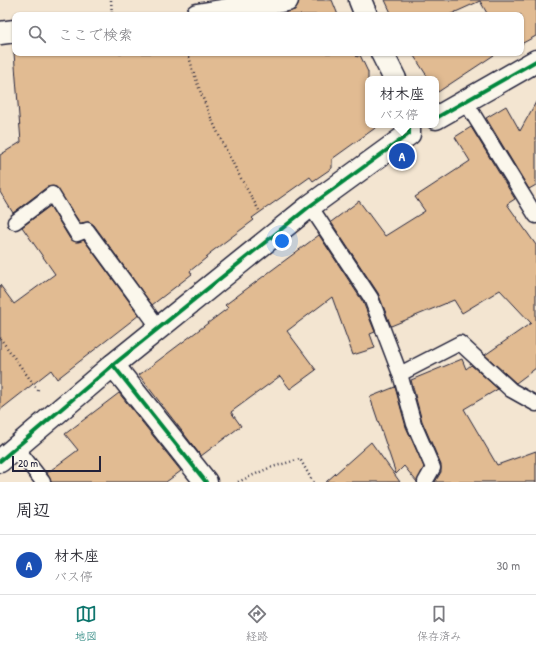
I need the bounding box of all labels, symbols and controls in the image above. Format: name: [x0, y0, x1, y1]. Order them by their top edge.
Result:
search box: [12, 12, 524, 56]
icon: search: [26, 23, 48, 45]
text: ここで検索: [58, 24, 133, 45]
popup: [365, 76, 439, 128]
text: 材木座: [379, 83, 425, 104]
text: バス停: [379, 105, 419, 123]
pin: A: [389, 141, 415, 171]
your location: [272, 231, 292, 251]
scale bar: [12, 454, 101, 473]
text: 20 m: [18, 456, 38, 470]
text: 周辺: [16, 498, 50, 521]
text: 材木座: [54, 545, 99, 566]
text: A: [26, 556, 32, 574]
text: 30 m: [497, 556, 520, 574]
text: バス停: [54, 567, 93, 585]
tab: 地図: [75, 603, 97, 643]
tab: 経路: [246, 603, 268, 643]
tab: 保存済み: [417, 603, 461, 643]

